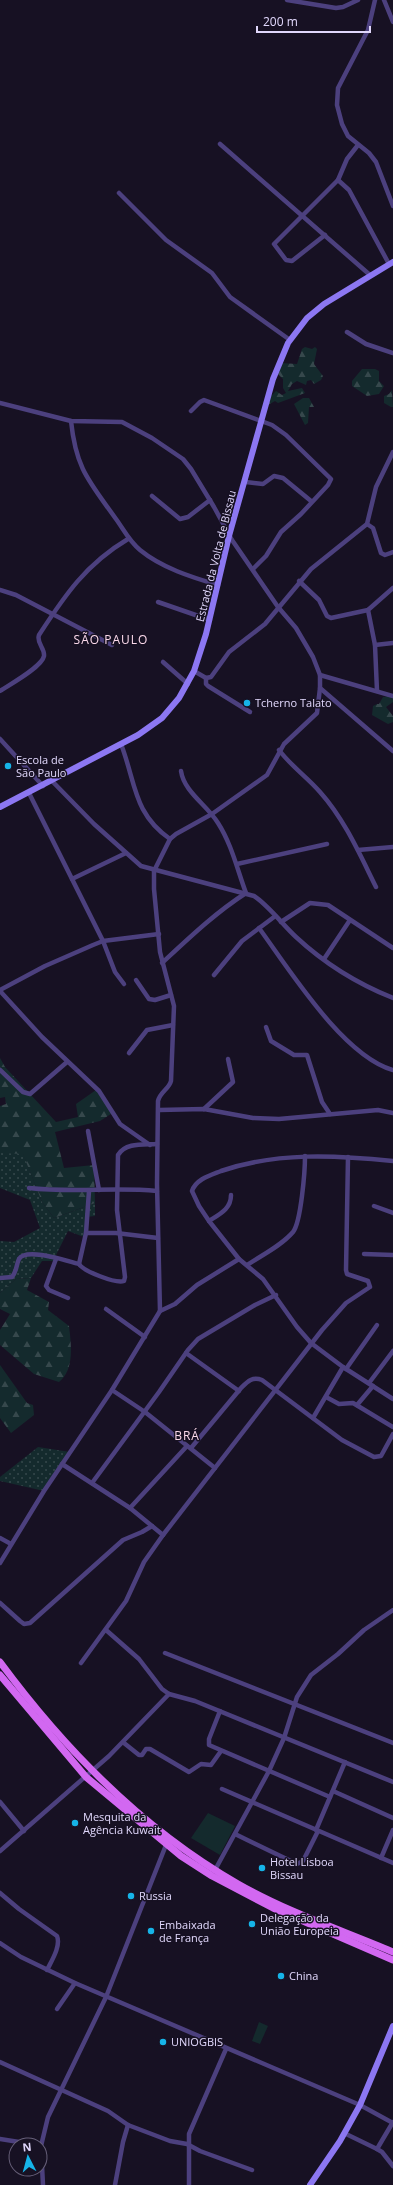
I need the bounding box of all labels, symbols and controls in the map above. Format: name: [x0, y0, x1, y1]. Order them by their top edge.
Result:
scale bar: [257, 8, 370, 34]
text: 200 m: [263, 13, 298, 30]
street label: Estrada da Volta de Bissau: [192, 489, 239, 623]
district label: SÃO PAULO: [74, 631, 148, 648]
place label: Tcherno Talato: [255, 695, 332, 710]
marker: Tcherno Talato: [242, 698, 252, 708]
place label: Escola de São Paulo: [16, 752, 67, 780]
marker: Escola de São Paulo: [3, 761, 13, 771]
district label: BRÁ: [174, 1427, 200, 1444]
place label: Mesquita da Agência Kuwait: [83, 1809, 161, 1837]
marker: Mesquita da Agência Kuwait: [70, 1818, 80, 1828]
place label: Hotel Lisboa Bissau: [270, 1854, 334, 1882]
marker: Hotel Lisboa Bissau: [257, 1863, 267, 1873]
place label: Russia: [139, 1888, 172, 1903]
marker: Russia: [126, 1891, 136, 1901]
place label: Delegação da União Europeia: [260, 1910, 339, 1938]
place label: Embaixada de França: [159, 1917, 216, 1945]
marker: Delegação da União Europeia: [247, 1919, 257, 1929]
marker: Embaixada de França: [146, 1926, 156, 1936]
place label: China: [289, 1968, 318, 1983]
marker: China: [276, 1971, 286, 1981]
place label: UNIOGBIS: [171, 2034, 223, 2049]
marker: UNIOGBIS: [158, 2037, 168, 2047]
north arrow: [8, 2137, 48, 2177]
text: N: [22, 2139, 32, 2154]

